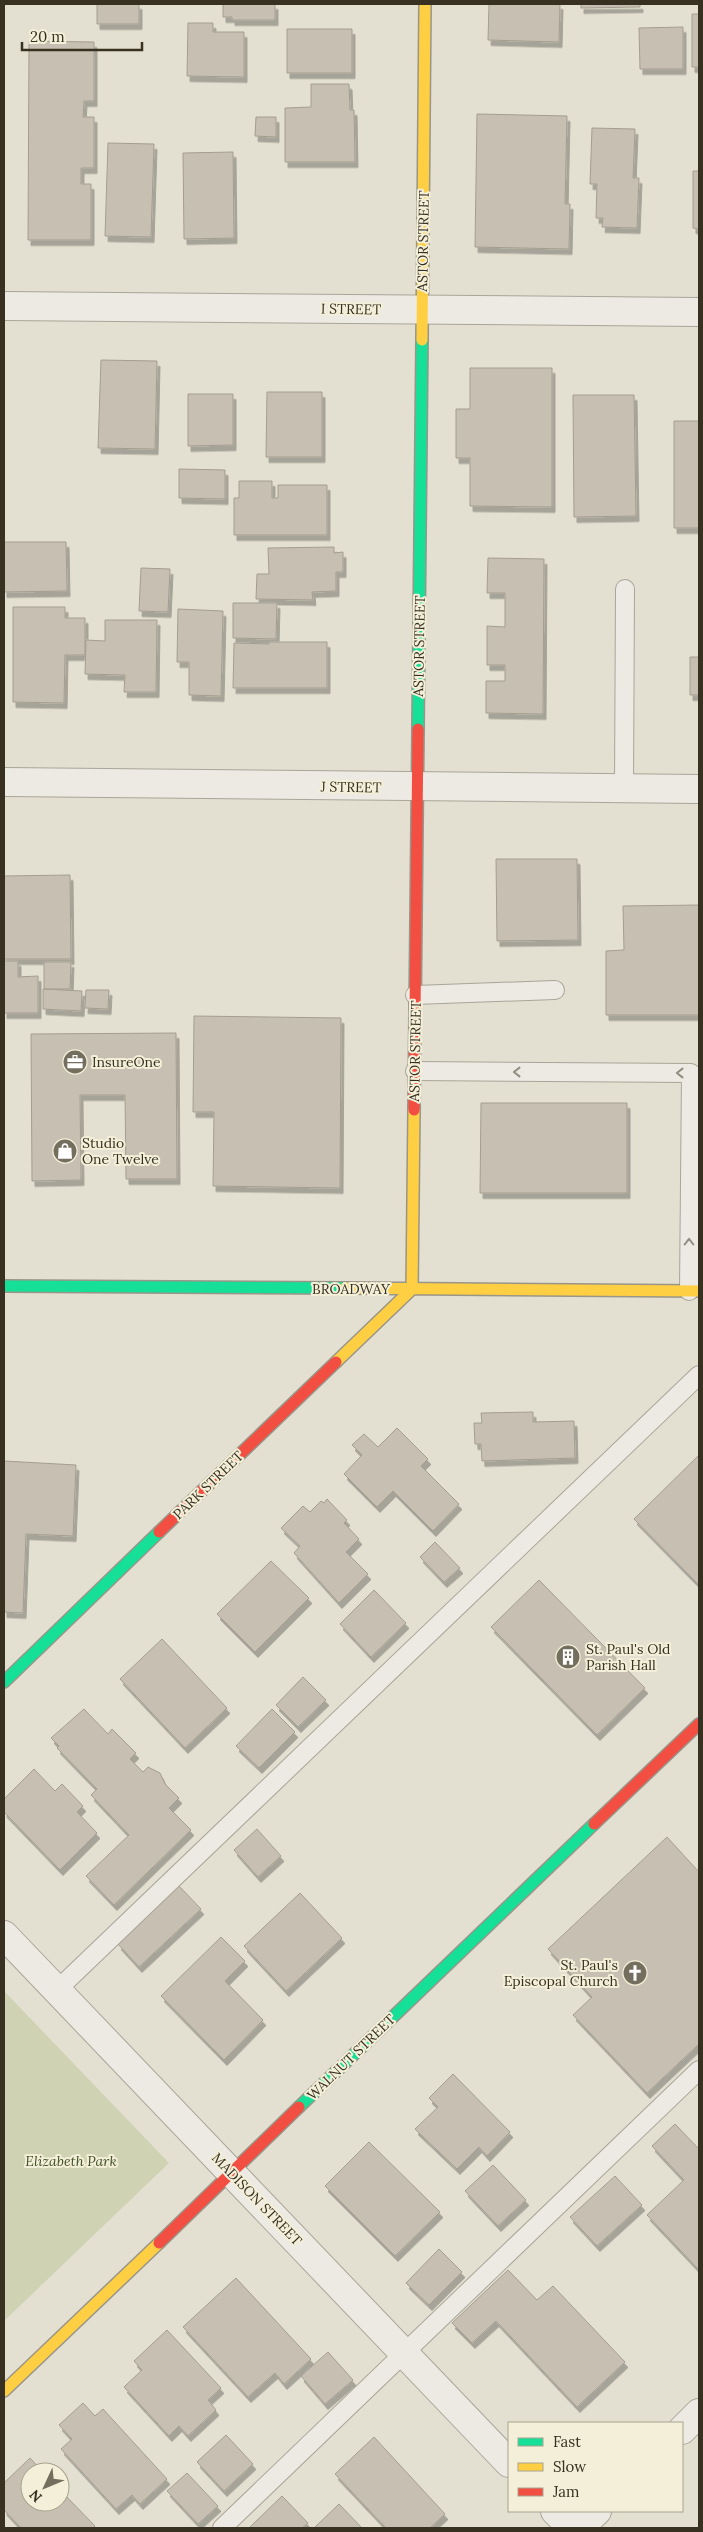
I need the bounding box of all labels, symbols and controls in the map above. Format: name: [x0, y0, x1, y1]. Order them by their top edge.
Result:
scale bar: [22, 20, 142, 52]
text: 20 m: [30, 27, 65, 46]
street label: ASTOR STREET: [413, 190, 433, 293]
street label: I STREET: [321, 299, 381, 319]
street label: ASTOR STREET: [409, 595, 429, 698]
street label: J STREET: [319, 777, 382, 797]
street label: ASTOR STREET: [405, 1000, 425, 1103]
office icon: InsureOne: [62, 1049, 88, 1075]
place label: InsureOne: [92, 1053, 161, 1071]
one-way arrow: [513, 1067, 520, 1077]
one-way arrow: [675, 1068, 683, 1078]
place label: Studio One Twelve: [82, 1134, 159, 1168]
shop icon: Studio One Twelve: [52, 1138, 78, 1164]
one-way arrow: [684, 1238, 694, 1246]
street label: BROADWAY: [312, 1280, 391, 1298]
street label: PARK STREET: [169, 1447, 247, 1523]
place label: St. Paul's Old Parish Hall: [586, 1640, 671, 1674]
building icon: St. Paul's Old Parish Hall: [555, 1644, 581, 1670]
place label: St. Paul's Episcopal Church: [504, 1956, 618, 1990]
church icon: St. Paul's Episcopal Church: [622, 1960, 648, 1986]
street label: WALNUT STREET: [303, 2010, 399, 2104]
street label: MADISON STREET: [208, 2149, 306, 2249]
park label: Elizabeth Park: [25, 2152, 117, 2170]
legend: [508, 2422, 683, 2512]
text: Fast: [553, 2432, 581, 2451]
text: Slow: [553, 2457, 586, 2476]
north arrow: [20, 2462, 70, 2512]
text: Jam: [552, 2482, 580, 2501]
text: N: [25, 2486, 46, 2506]

